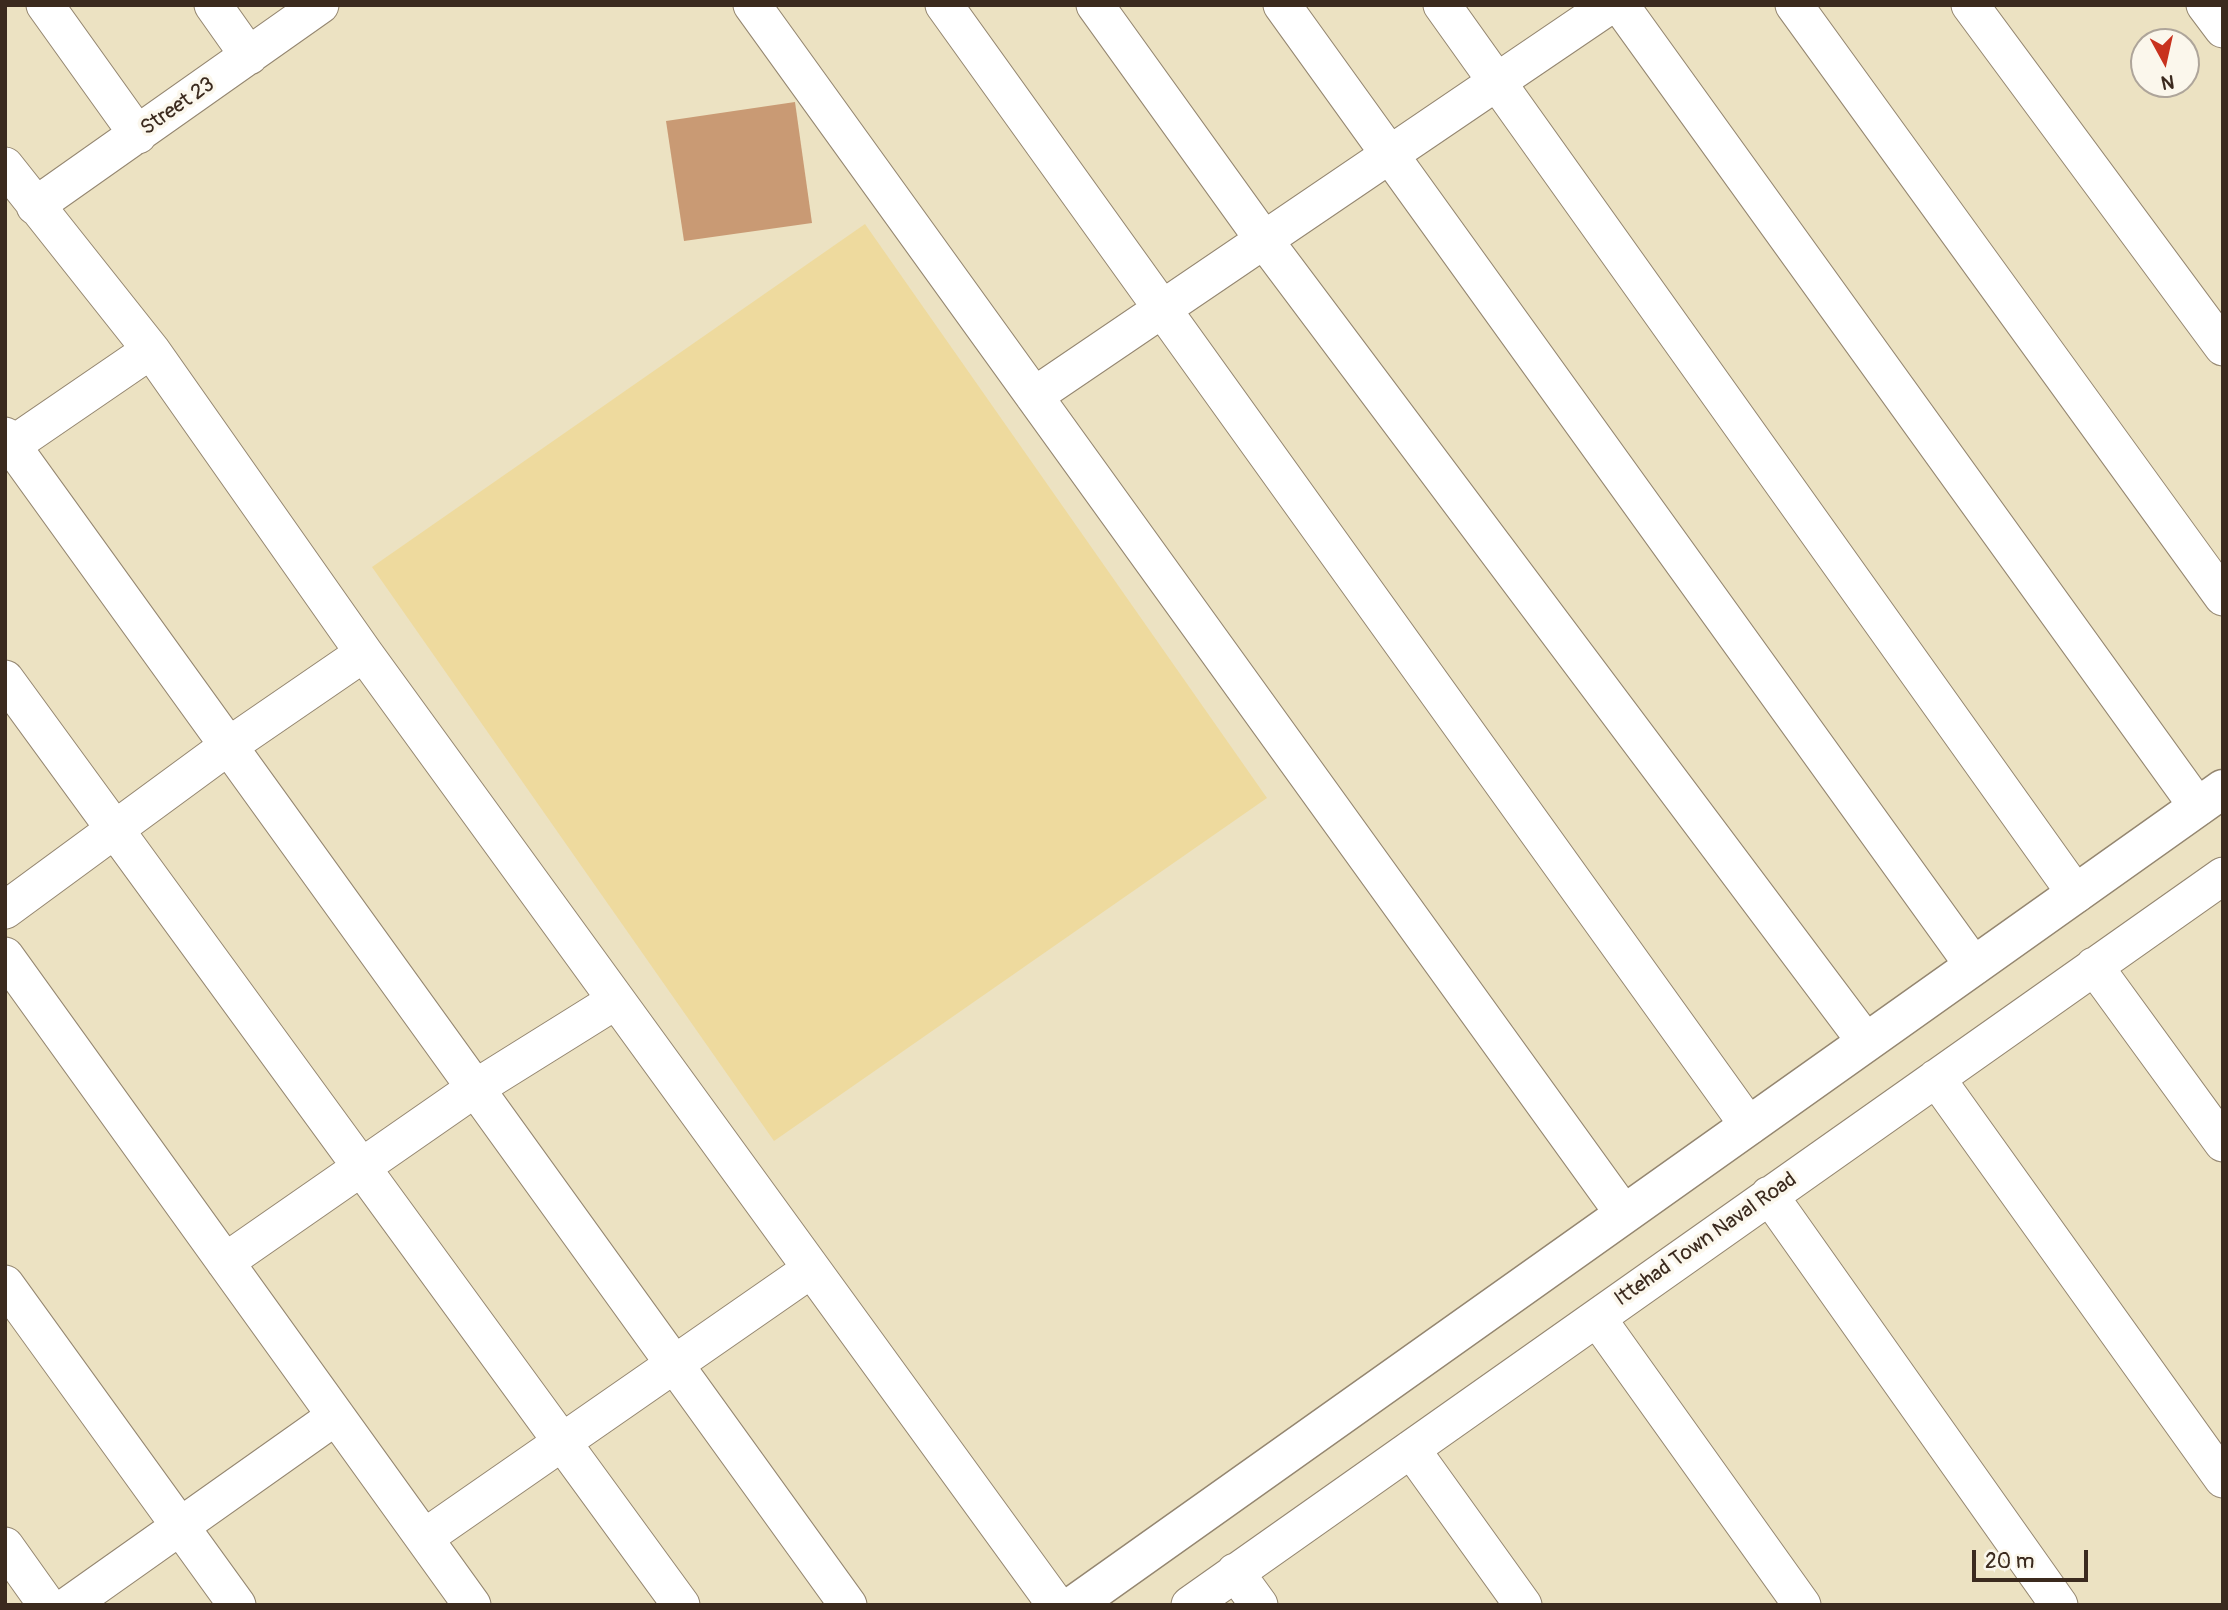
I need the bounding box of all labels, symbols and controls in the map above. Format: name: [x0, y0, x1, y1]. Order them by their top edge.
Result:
north arrow: [2130, 28, 2200, 98]
text: N: [2160, 69, 2176, 95]
street label: Street 23: [136, 72, 220, 142]
street label: Ittehad Town Naval Road: [1610, 1168, 1802, 1312]
scale bar: [1976, 1536, 2092, 1580]
text: 20 m: [1985, 1548, 2034, 1575]

